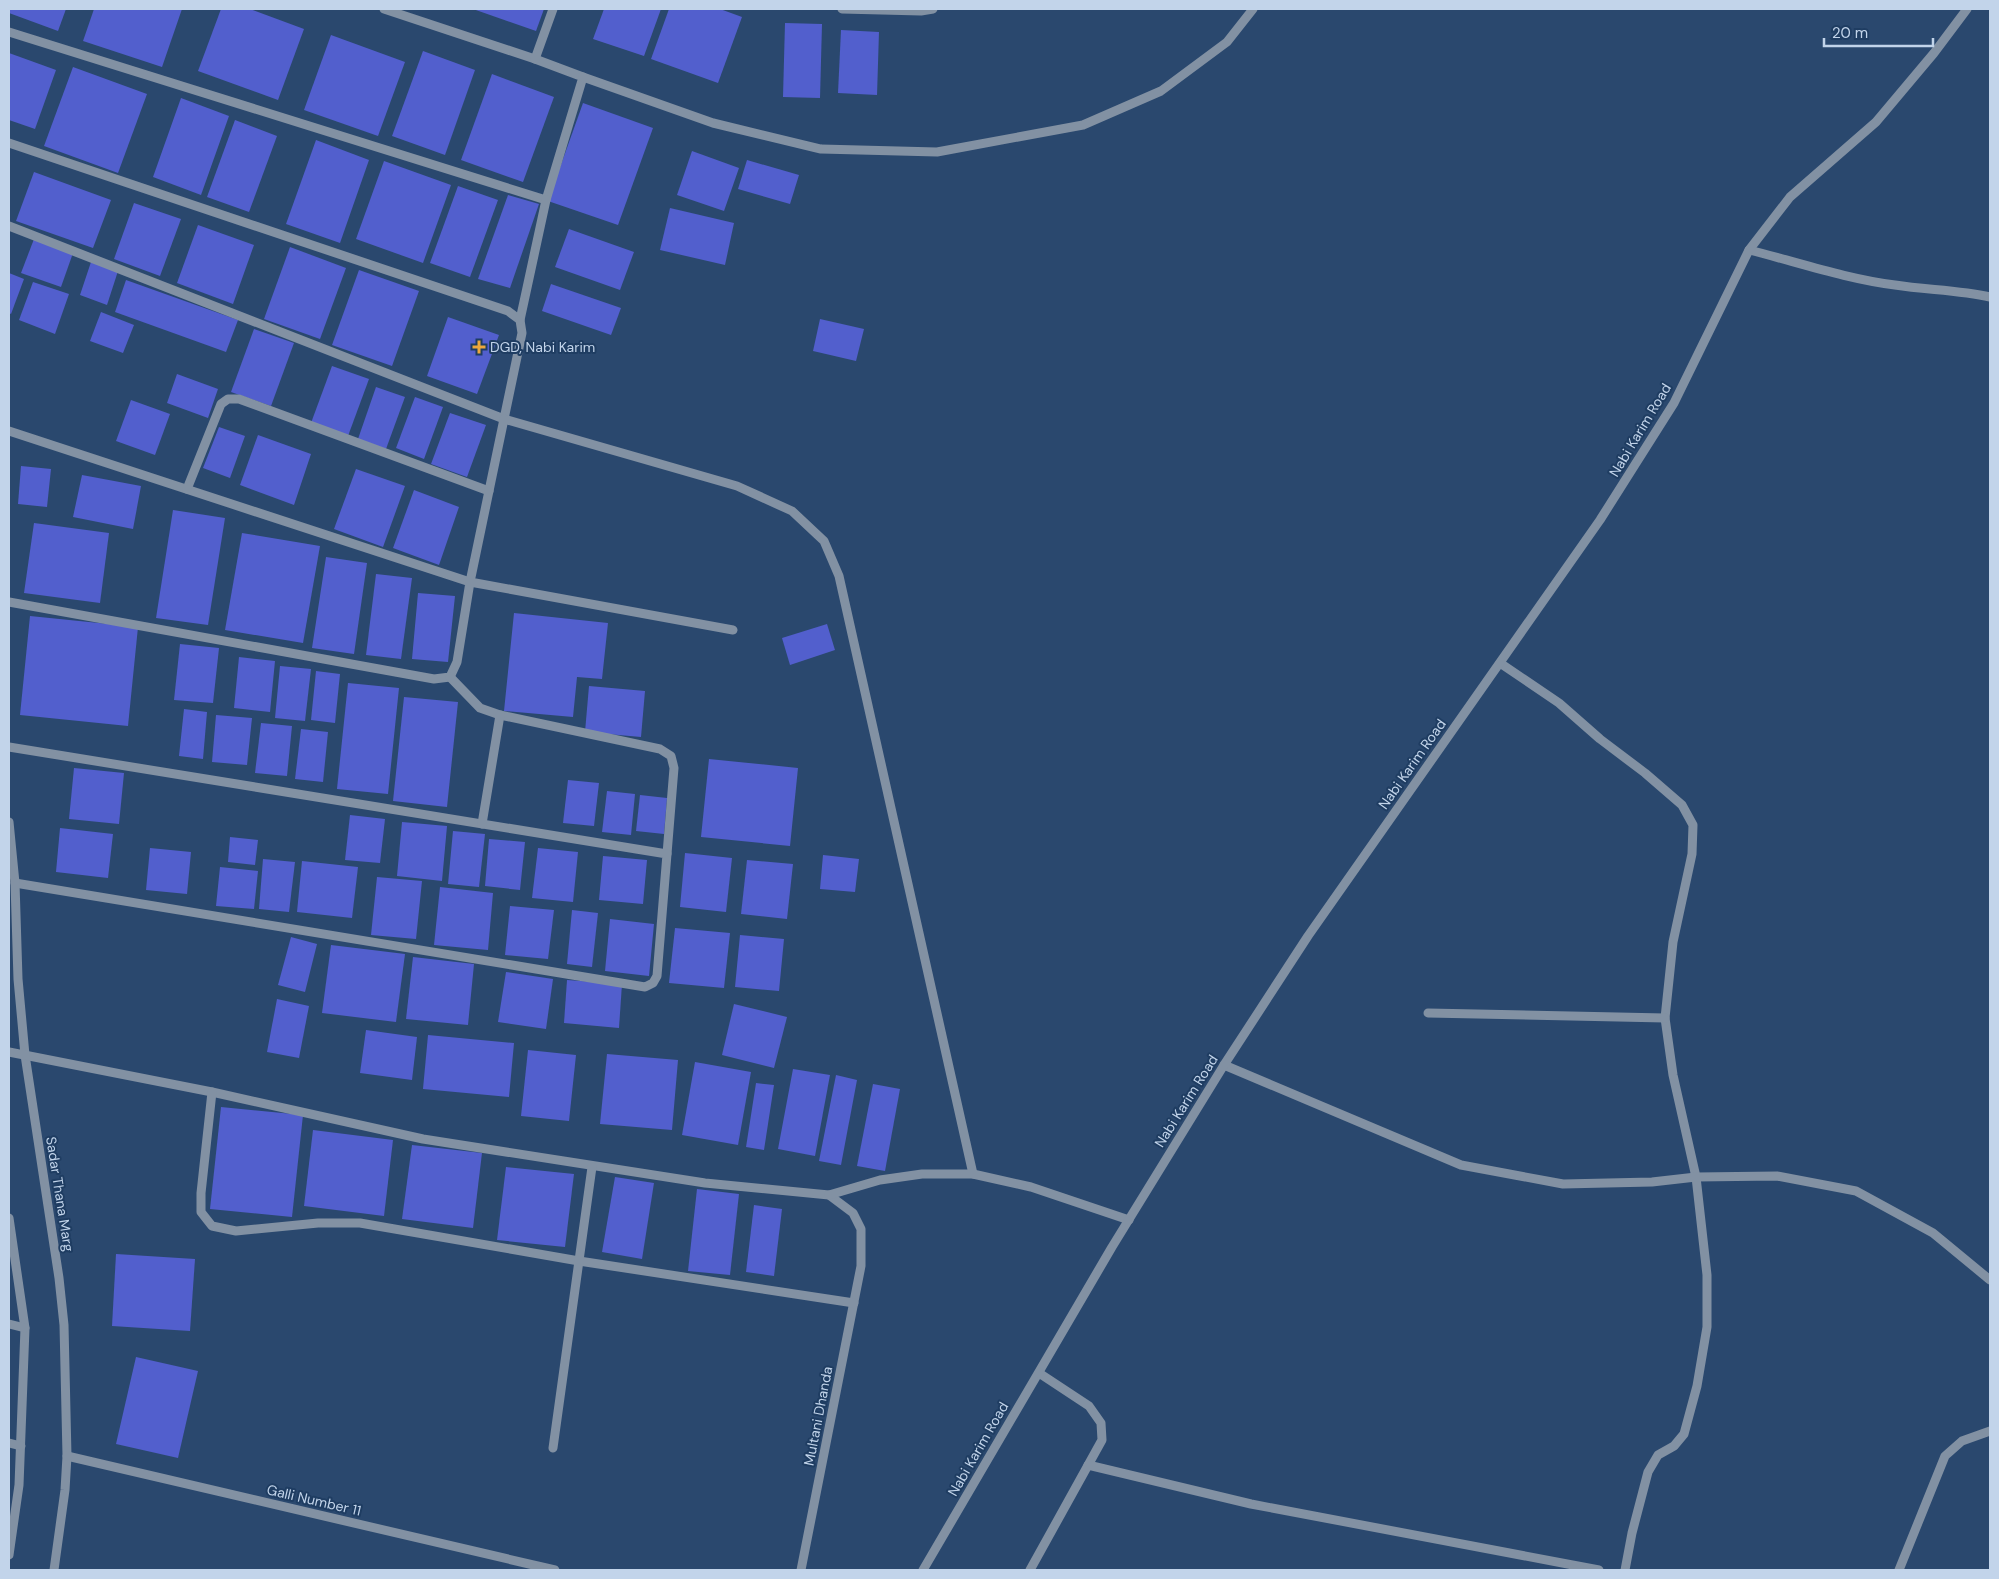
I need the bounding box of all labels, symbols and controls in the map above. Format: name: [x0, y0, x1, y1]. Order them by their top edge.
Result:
scale bar: [1824, 15, 1933, 47]
text: 20 m: [1832, 23, 1868, 43]
place label: DGD, Nabi Karim: [490, 338, 595, 356]
marker: DGD, Nabi Karim: [472, 340, 486, 354]
street label: Nabi Karim Road: [1605, 380, 1675, 480]
street label: Nabi Karim Road: [1374, 715, 1450, 813]
street label: Nabi Karim Road: [1150, 1051, 1222, 1151]
street label: Sadar Thana Marg: [42, 1135, 78, 1253]
street label: Multani Dhanda: [800, 1365, 836, 1467]
street label: Nabi Karim Road: [944, 1399, 1012, 1499]
street label: Galli Number 11: [265, 1480, 363, 1520]

